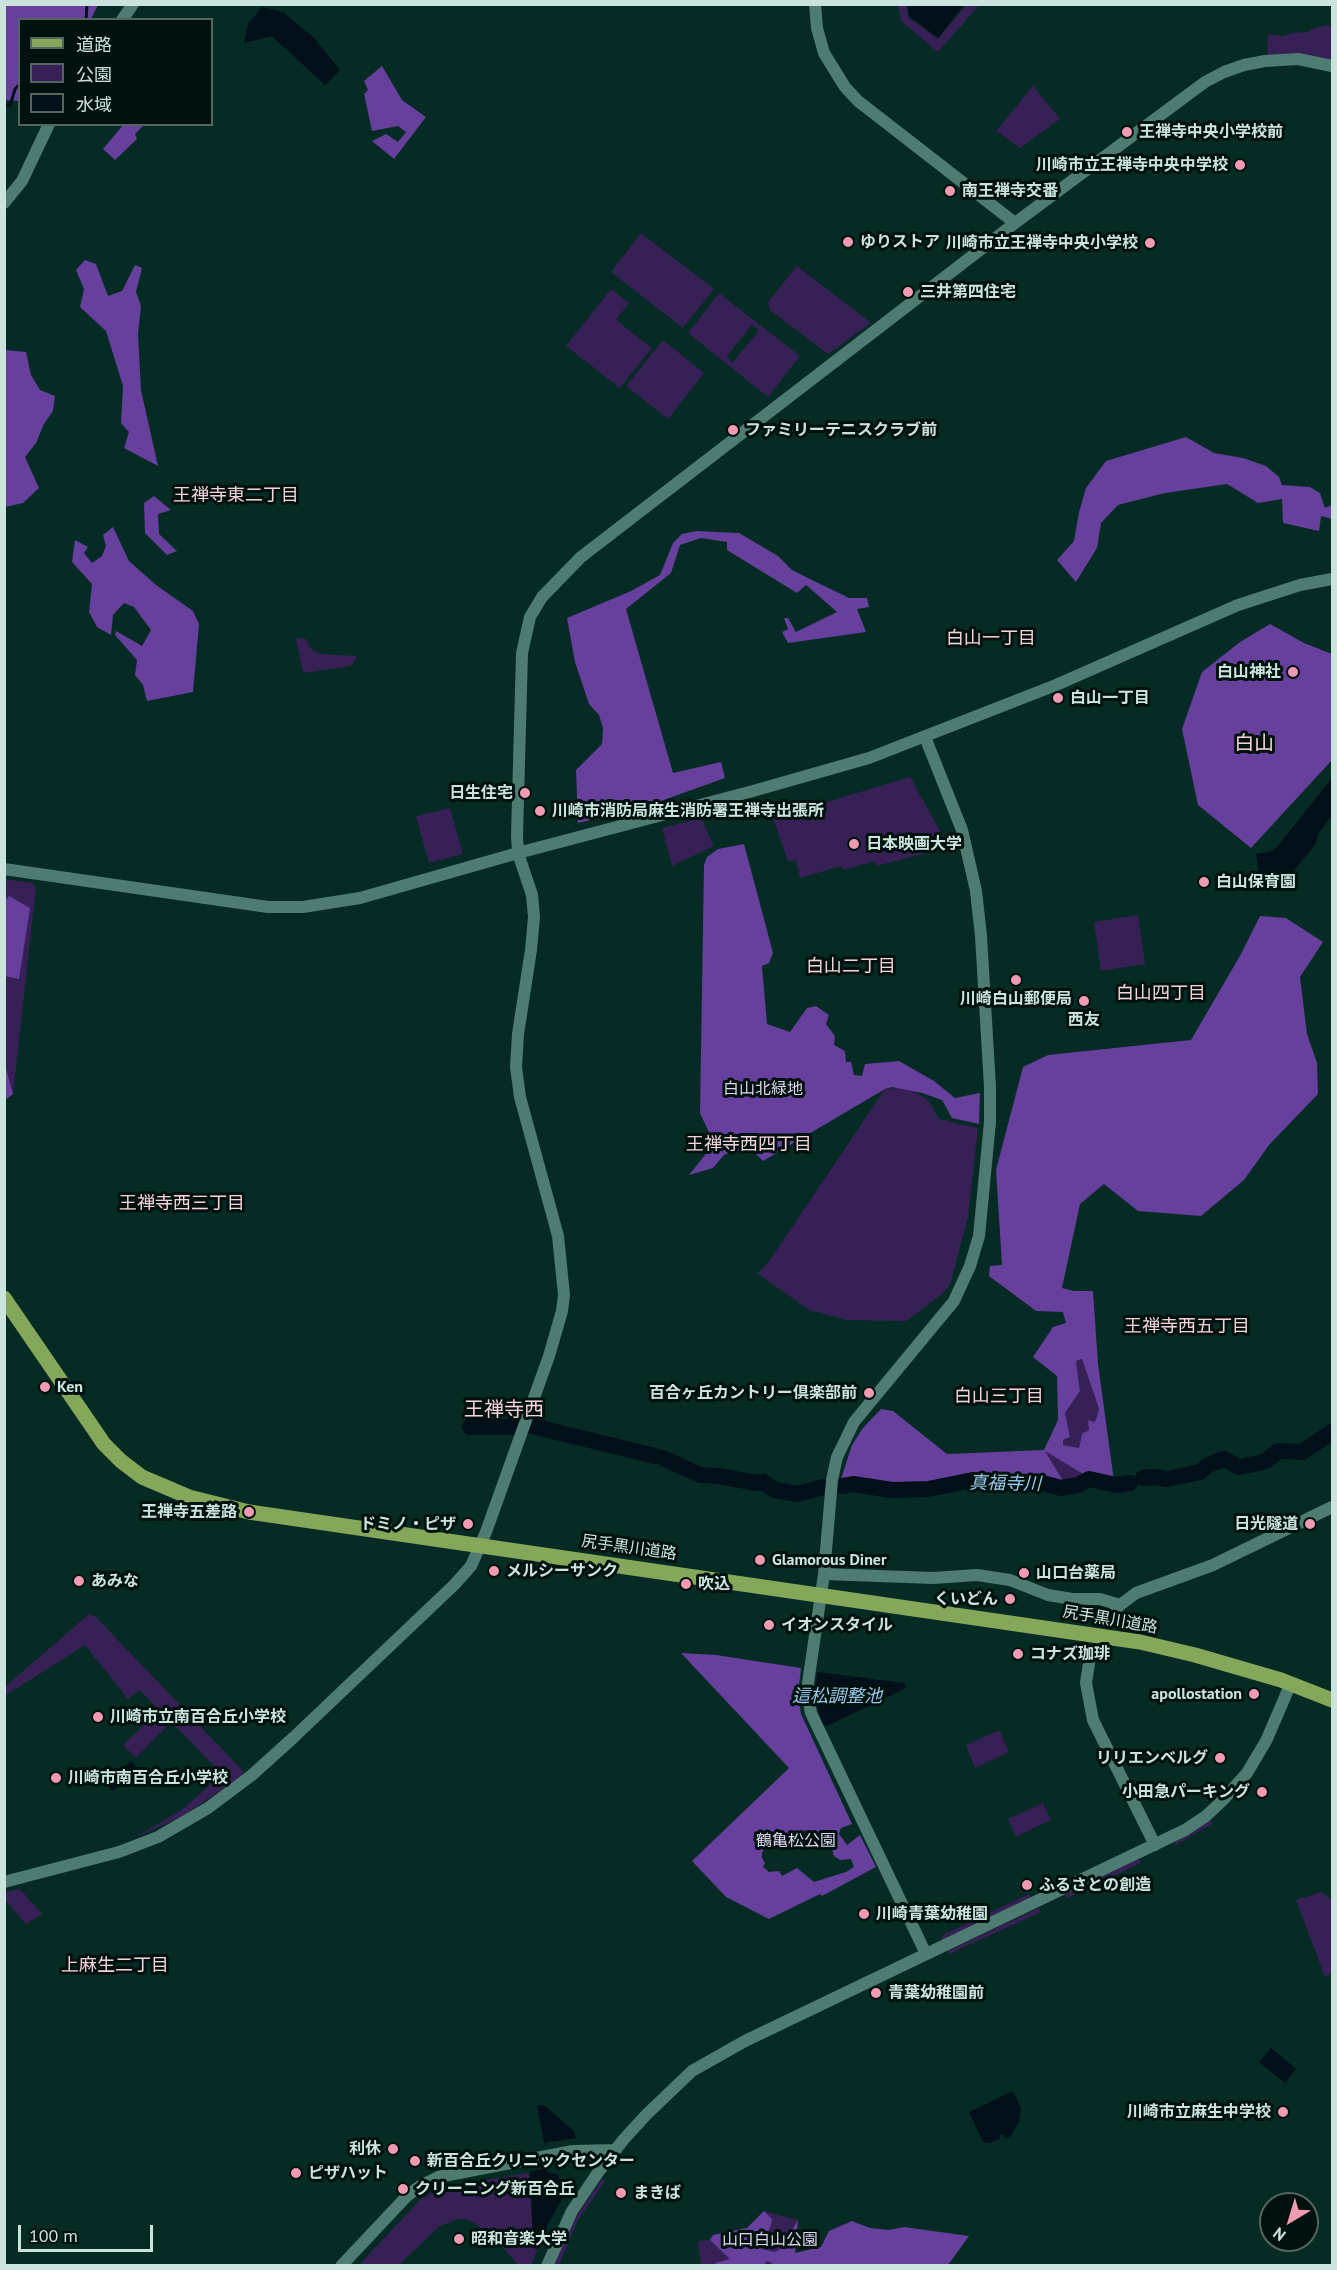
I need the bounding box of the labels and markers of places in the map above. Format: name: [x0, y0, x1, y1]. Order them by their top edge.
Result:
place label: 王禅寺中央小学校前: [1139, 122, 1283, 142]
marker: 王禅寺中央小学校前: [1120, 125, 1134, 139]
place label: 川崎市立王禅寺中央中学校: [1036, 155, 1228, 175]
marker: 川崎市立王禅寺中央中学校: [1233, 158, 1247, 172]
place label: 南王禅寺交番: [962, 181, 1058, 201]
marker: 南王禅寺交番: [943, 184, 957, 198]
place label: ゆりストア: [860, 232, 940, 252]
place label: 川崎市立王禅寺中央小学校: [946, 233, 1138, 253]
marker: ゆりストア: [841, 235, 855, 249]
marker: 川崎市立王禅寺中央小学校: [1143, 236, 1157, 250]
place label: 三井第四住宅: [920, 282, 1016, 302]
marker: 三井第四住宅: [901, 285, 915, 299]
place label: ファミリーテニスクラブ前: [745, 420, 937, 440]
marker: ファミリーテニスクラブ前: [726, 423, 740, 437]
place label: 白山神社: [1217, 662, 1281, 682]
marker: 白山神社: [1286, 665, 1300, 679]
place label: 白山一丁目: [1070, 688, 1150, 708]
marker: 白山一丁目: [1051, 691, 1065, 705]
place label: 日生住宅: [449, 783, 513, 803]
marker: 日生住宅: [518, 786, 532, 800]
place label: 川崎市消防局麻生消防署王禅寺出張所: [552, 801, 824, 821]
marker: 川崎市消防局麻生消防署王禅寺出張所: [533, 804, 547, 818]
place label: 日本映画大学: [866, 834, 962, 854]
marker: 日本映画大学: [847, 837, 861, 851]
place label: 白山保育園: [1216, 872, 1296, 892]
marker: 白山保育園: [1197, 875, 1211, 889]
marker: 川崎白山郵便局: [1009, 973, 1023, 987]
place label: 川崎白山郵便局: [960, 989, 1072, 1009]
marker: 西友: [1077, 994, 1091, 1008]
place label: 西友: [1068, 1010, 1100, 1030]
place label: Ken: [57, 1377, 83, 1397]
marker: Ken: [38, 1380, 52, 1394]
place label: 百合ヶ丘カントリー倶楽部前: [649, 1383, 857, 1403]
marker: 百合ヶ丘カントリー倶楽部前: [862, 1386, 876, 1400]
place label: 王禅寺五差路: [141, 1502, 237, 1522]
marker: 王禅寺五差路: [242, 1505, 256, 1519]
place label: ドミノ・ピザ: [360, 1514, 456, 1534]
place label: 日光隧道: [1234, 1514, 1298, 1534]
marker: ドミノ・ピザ: [461, 1517, 475, 1531]
marker: 日光隧道: [1303, 1517, 1317, 1531]
place label: Glamorous Diner: [772, 1550, 887, 1570]
marker: Glamorous Diner: [753, 1553, 767, 1567]
place label: メルシーサンク: [506, 1561, 618, 1581]
place label: 山口台薬局: [1036, 1563, 1116, 1583]
marker: メルシーサンク: [487, 1564, 501, 1578]
marker: 山口台薬局: [1017, 1566, 1031, 1580]
place label: あみな: [91, 1571, 139, 1591]
marker: あみな: [72, 1574, 86, 1588]
place label: 吹込: [698, 1574, 730, 1594]
marker: 吹込: [679, 1577, 693, 1591]
place label: くいどん: [934, 1589, 998, 1609]
marker: くいどん: [1003, 1592, 1017, 1606]
place label: イオンスタイル: [781, 1615, 893, 1635]
marker: イオンスタイル: [762, 1618, 776, 1632]
place label: コナズ珈琲: [1030, 1644, 1110, 1664]
marker: コナズ珈琲: [1011, 1647, 1025, 1661]
place label: apollostation: [1151, 1684, 1242, 1704]
marker: apollostation: [1247, 1687, 1261, 1701]
place label: 川崎市立南百合丘小学校: [110, 1707, 286, 1727]
marker: 川崎市立南百合丘小学校: [91, 1710, 105, 1724]
place label: リリエンベルグ: [1096, 1748, 1208, 1768]
marker: リリエンベルグ: [1213, 1751, 1227, 1765]
place label: 川崎市南百合丘小学校: [68, 1768, 228, 1788]
marker: 川崎市南百合丘小学校: [49, 1771, 63, 1785]
place label: 小田急パーキング: [1122, 1782, 1250, 1802]
marker: 小田急パーキング: [1255, 1785, 1269, 1799]
place label: ふるさとの創造: [1039, 1875, 1151, 1895]
marker: ふるさとの創造: [1020, 1878, 1034, 1892]
place label: 川崎青葉幼稚園: [876, 1904, 988, 1924]
marker: 川崎青葉幼稚園: [857, 1907, 871, 1921]
place label: 青葉幼稚園前: [888, 1983, 984, 2003]
marker: 青葉幼稚園前: [869, 1986, 883, 2000]
place label: 川崎市立麻生中学校: [1127, 2102, 1271, 2122]
marker: 川崎市立麻生中学校: [1276, 2105, 1290, 2119]
place label: 利休: [349, 2139, 381, 2159]
marker: 利休: [386, 2142, 400, 2156]
place label: 新百合丘クリニックセンター: [427, 2151, 635, 2171]
marker: 新百合丘クリニックセンター: [408, 2154, 422, 2168]
place label: ピザハット: [308, 2163, 388, 2183]
marker: ピザハット: [289, 2166, 303, 2180]
place label: クリーニング新百合丘: [415, 2179, 575, 2199]
marker: クリーニング新百合丘: [396, 2182, 410, 2196]
place label: まきば: [633, 2183, 681, 2203]
marker: まきば: [614, 2186, 628, 2200]
place label: 昭和音楽大学: [471, 2229, 567, 2249]
marker: 昭和音楽大学: [452, 2232, 466, 2246]

